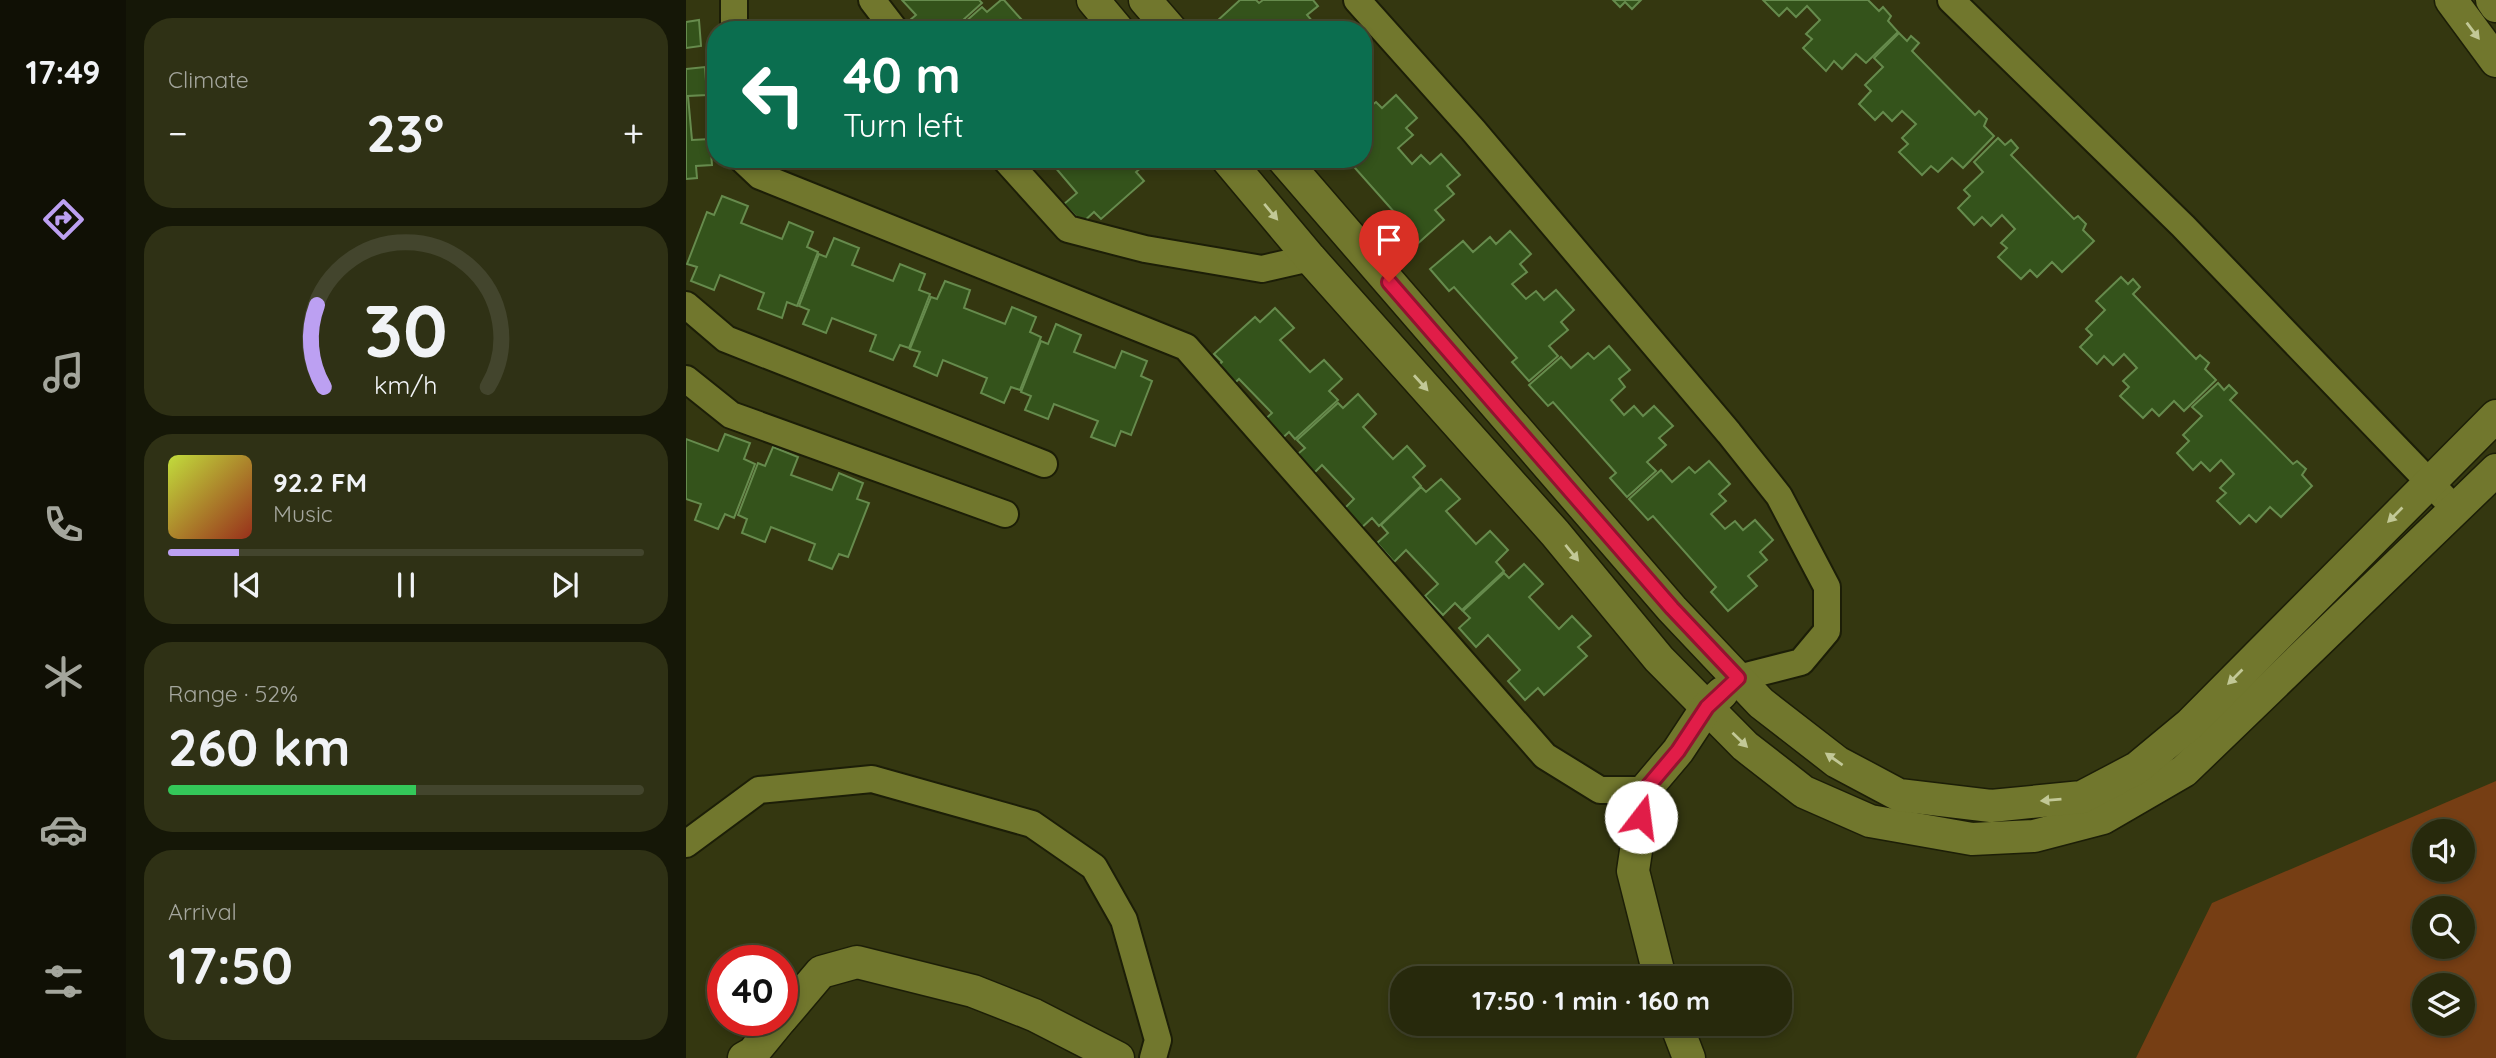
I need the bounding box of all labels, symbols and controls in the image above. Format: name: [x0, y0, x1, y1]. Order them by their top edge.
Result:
one-way arrow: [2466, 21, 2481, 39]
text: 40 m: [843, 44, 961, 105]
icon: left: [728, 49, 819, 140]
text: 17:49: [25, 52, 101, 92]
text: Climate: [168, 65, 249, 94]
text: 23°: [366, 100, 444, 165]
text: Turn left: [843, 105, 964, 145]
text: −: [168, 109, 188, 157]
text: +: [623, 109, 644, 157]
icon: directions: [39, 195, 88, 244]
one-way arrow: [1263, 203, 1278, 220]
pin: [1359, 210, 1419, 282]
icon: arrive: [1370, 221, 1408, 259]
text: 30: [364, 284, 448, 375]
icon: music: [39, 348, 88, 397]
text: km/h: [374, 369, 438, 400]
one-way arrow: [1413, 374, 1428, 391]
text: 92.2 FM: [273, 466, 367, 499]
text: Music: [273, 499, 333, 528]
icon: phone: [39, 500, 88, 549]
one-way arrow: [2386, 507, 2403, 524]
one-way arrow: [1564, 544, 1579, 562]
icon: previous: [228, 566, 266, 604]
icon: pause: [387, 566, 425, 604]
icon: next: [546, 566, 584, 604]
icon: climate: [39, 652, 88, 701]
one-way arrow: [2227, 669, 2244, 685]
text: Range · 52%: [168, 679, 298, 708]
text: 260 km: [168, 714, 350, 779]
one-way arrow: [1731, 732, 1748, 748]
one-way arrow: [1825, 752, 1843, 766]
position arrow: [1604, 780, 1678, 854]
one-way arrow: [2039, 795, 2061, 806]
icon: car: [39, 805, 88, 854]
map controls: [2412, 819, 2475, 1036]
button: sound: [2412, 819, 2475, 882]
button: search: [2412, 896, 2475, 959]
text: Arrival: [168, 897, 237, 926]
text: 17:50: [168, 932, 293, 997]
speed limit sign: 40: [707, 945, 798, 1036]
icon: filters: [39, 957, 88, 1006]
button: layers: [2412, 973, 2475, 1036]
text: 17:50 · 1 min · 160 m: [1472, 984, 1710, 1017]

